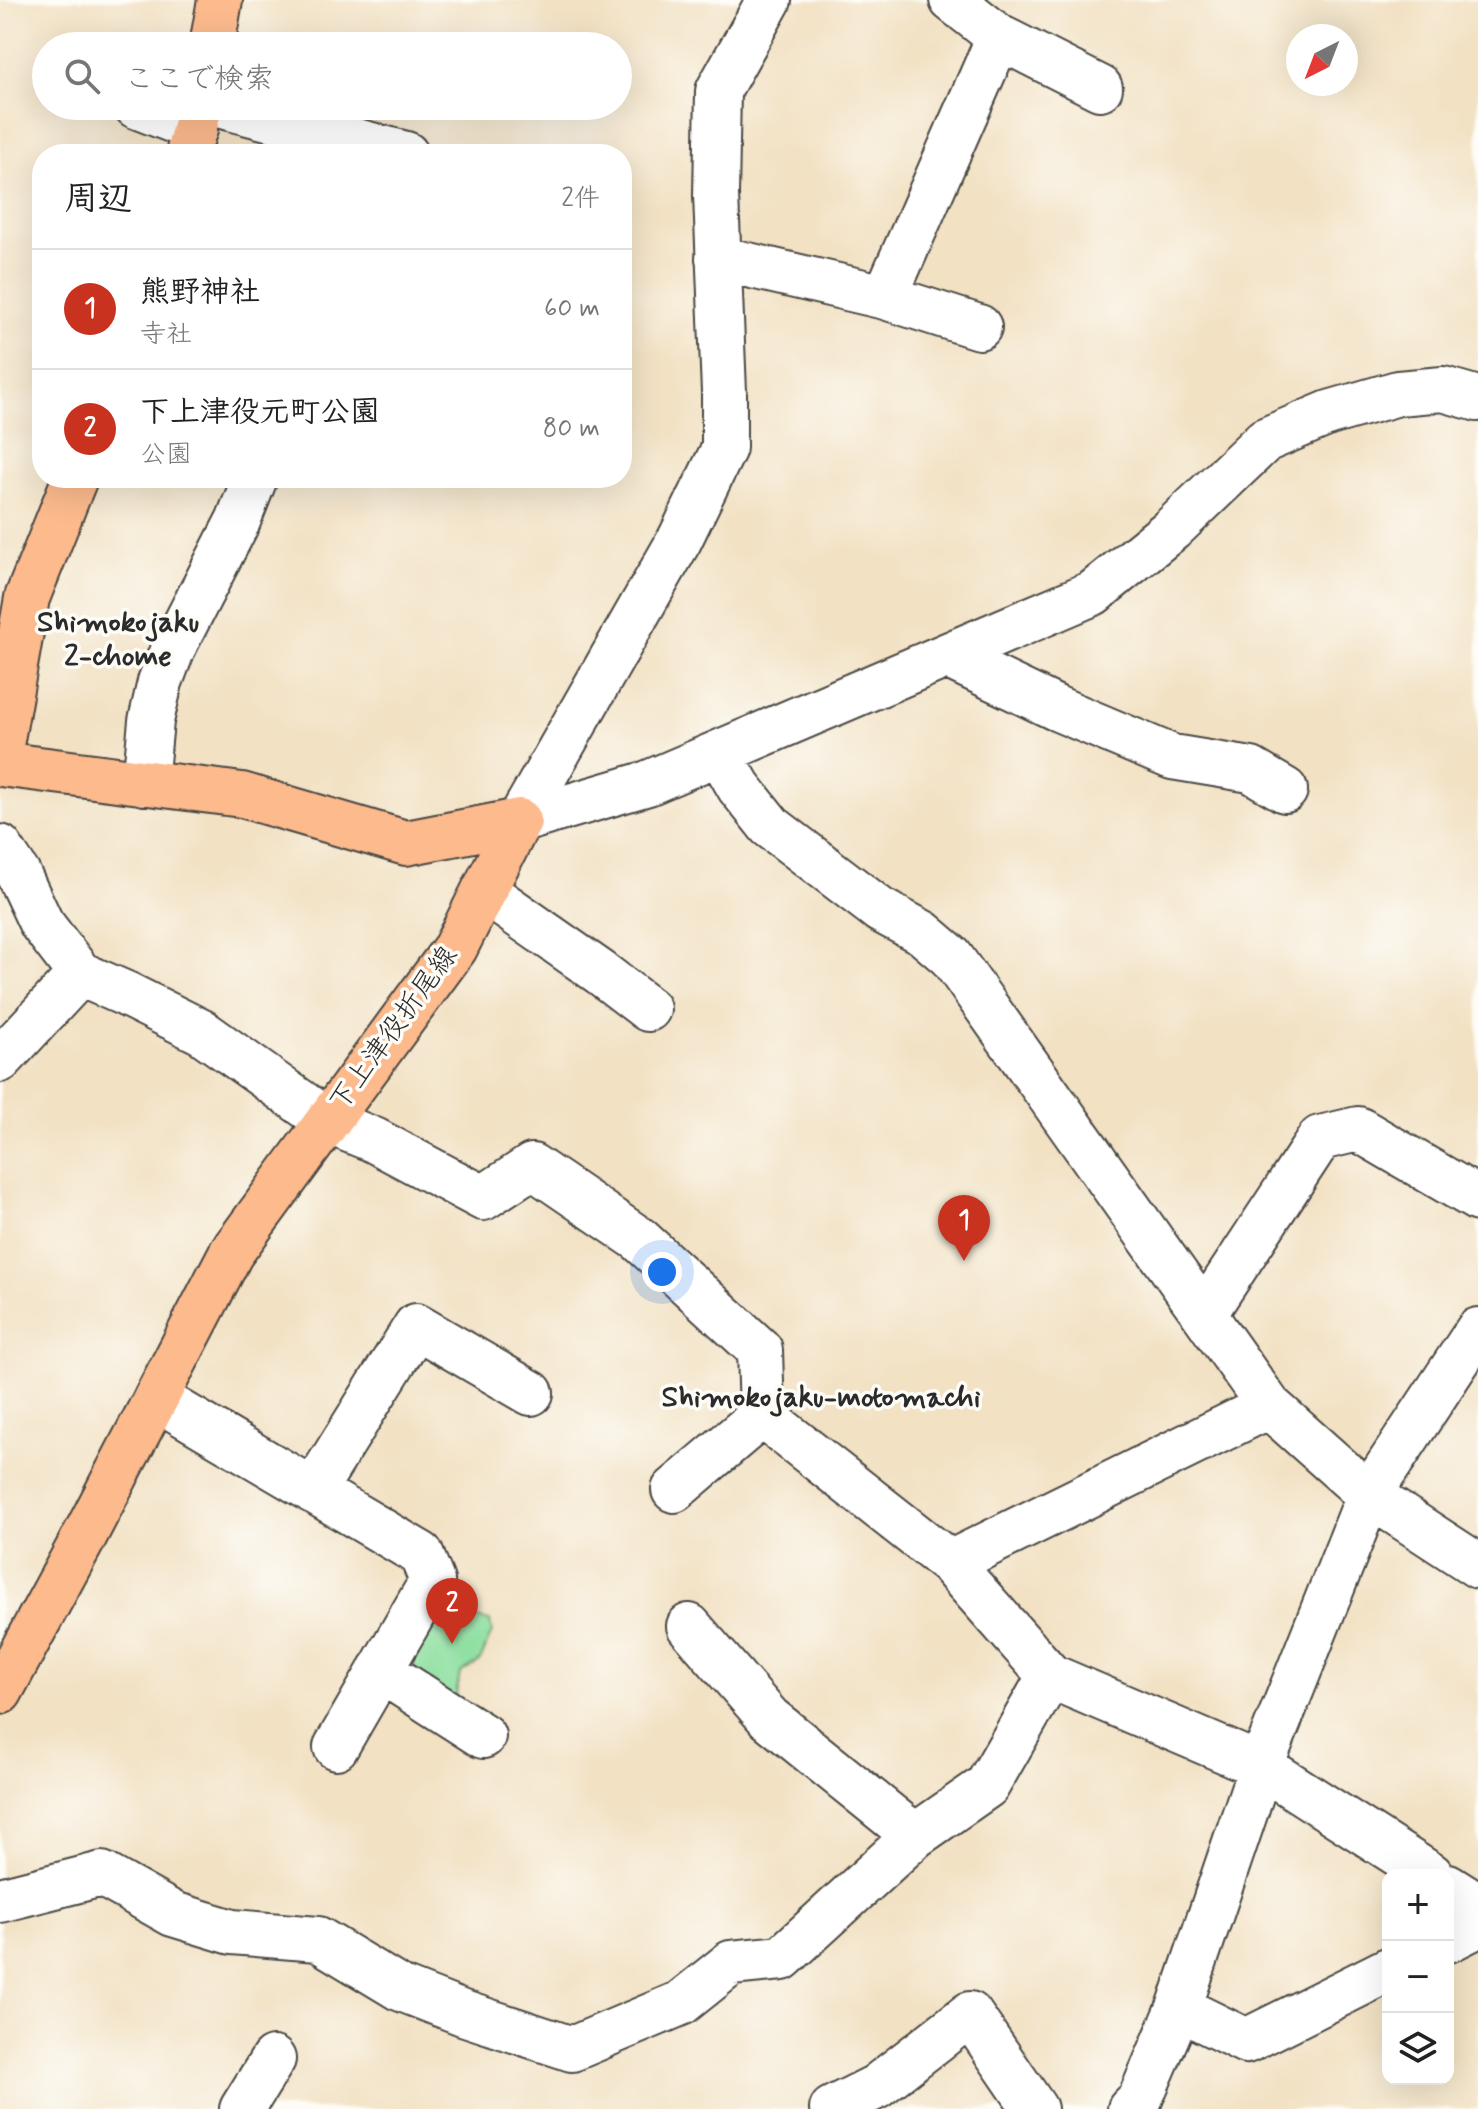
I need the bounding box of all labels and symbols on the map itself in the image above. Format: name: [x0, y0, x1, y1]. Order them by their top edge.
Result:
north arrow: [1286, 24, 1358, 96]
district label: Shimokojaku 2-chome: [37, 603, 199, 676]
street label: 下上津役折尾線: [321, 939, 467, 1119]
pin: 1: [938, 1195, 990, 1261]
your location: [642, 1252, 682, 1292]
district label: Shimokojaku-motomachi: [662, 1378, 981, 1417]
pin: 2: [426, 1578, 478, 1644]

